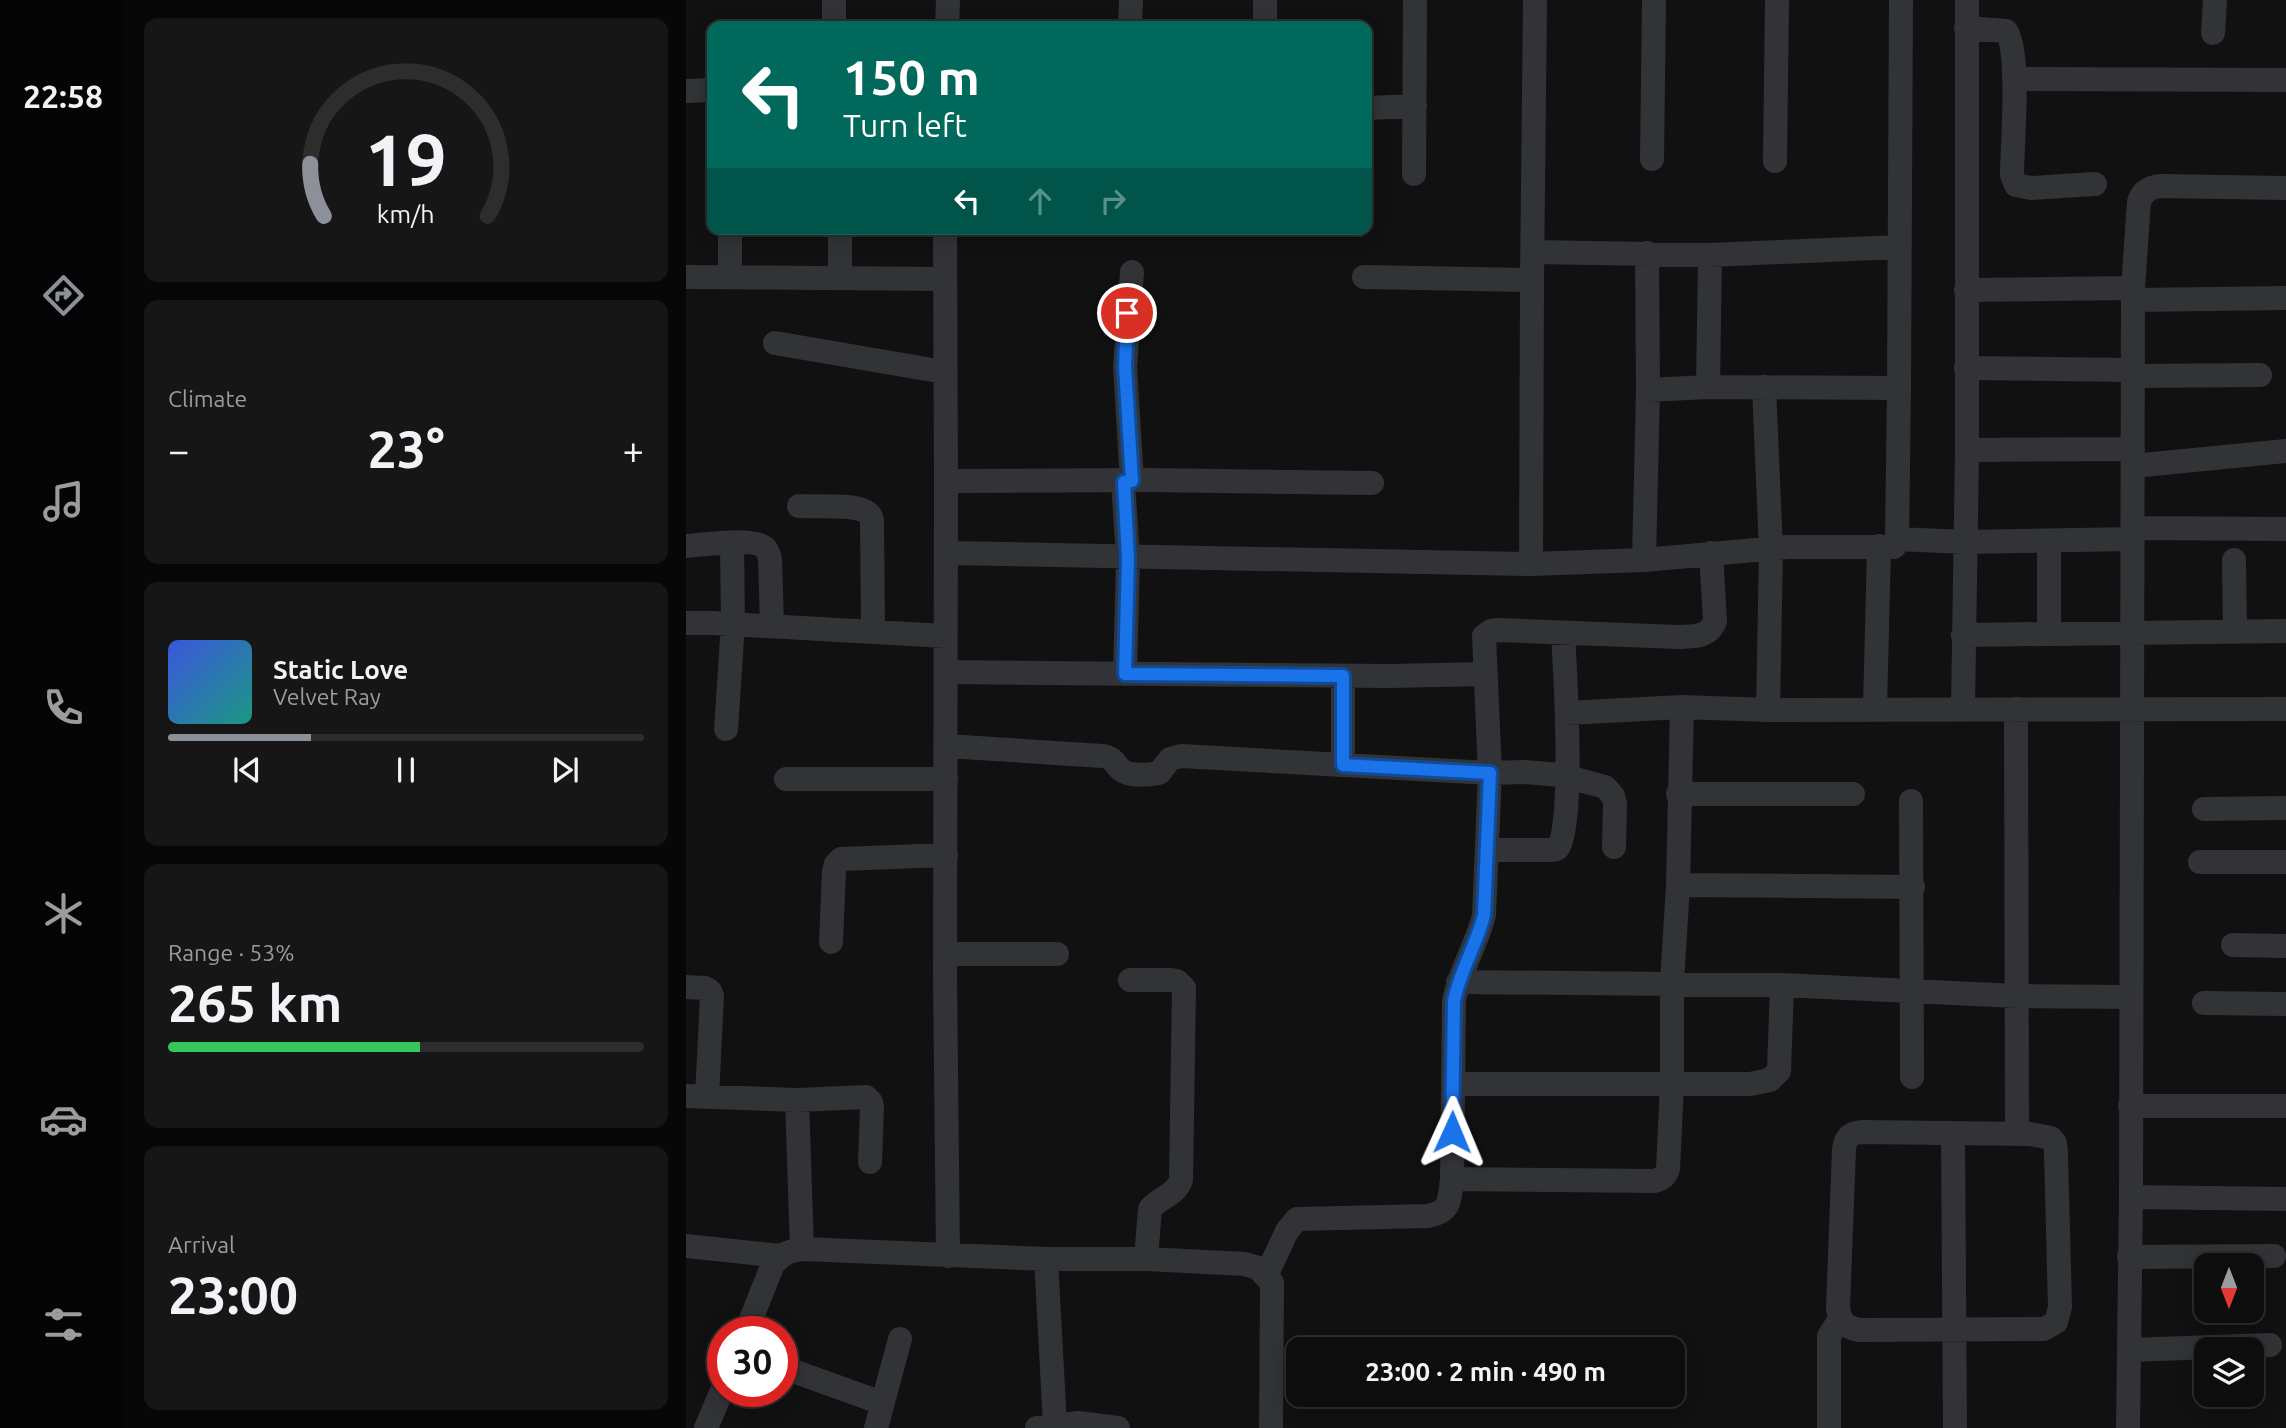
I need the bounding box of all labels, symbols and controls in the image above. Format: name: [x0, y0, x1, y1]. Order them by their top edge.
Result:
icon: left: [728, 49, 819, 140]
text: 150 m: [843, 49, 980, 104]
text: 22:58: [23, 78, 103, 114]
text: Turn left: [843, 107, 967, 143]
text: 19: [365, 118, 447, 200]
icon: left: [948, 182, 986, 220]
icon: ahead: [1021, 182, 1059, 220]
icon: right: [1094, 182, 1132, 220]
text: km/h: [377, 200, 435, 228]
icon: directions: [39, 271, 88, 320]
pin: [1097, 283, 1157, 343]
icon: arrive: [1108, 294, 1146, 332]
text: Climate: [168, 386, 247, 411]
text: 23°: [367, 420, 445, 478]
text: −: [168, 429, 189, 471]
text: +: [623, 429, 644, 471]
icon: music: [39, 477, 88, 526]
text: Static Love: [273, 655, 408, 684]
icon: phone: [39, 683, 88, 732]
text: Velvet Ray: [273, 684, 381, 709]
icon: previous: [228, 751, 266, 789]
icon: pause: [387, 751, 425, 789]
icon: next: [546, 751, 584, 789]
icon: climate: [39, 889, 88, 938]
text: Range · 53%: [168, 940, 295, 965]
text: 265 km: [168, 974, 342, 1032]
icon: car: [39, 1095, 88, 1144]
position arrow: [1415, 1095, 1489, 1169]
text: Arrival: [168, 1232, 235, 1257]
north arrow: [2194, 1253, 2264, 1323]
map controls: [2194, 1253, 2264, 1407]
text: 23:00: [168, 1266, 298, 1324]
icon: filters: [39, 1300, 88, 1349]
speed limit sign: 30: [707, 1316, 798, 1407]
button: layers: [2194, 1337, 2264, 1407]
text: 23:00 · 2 min · 490 m: [1365, 1357, 1606, 1386]

